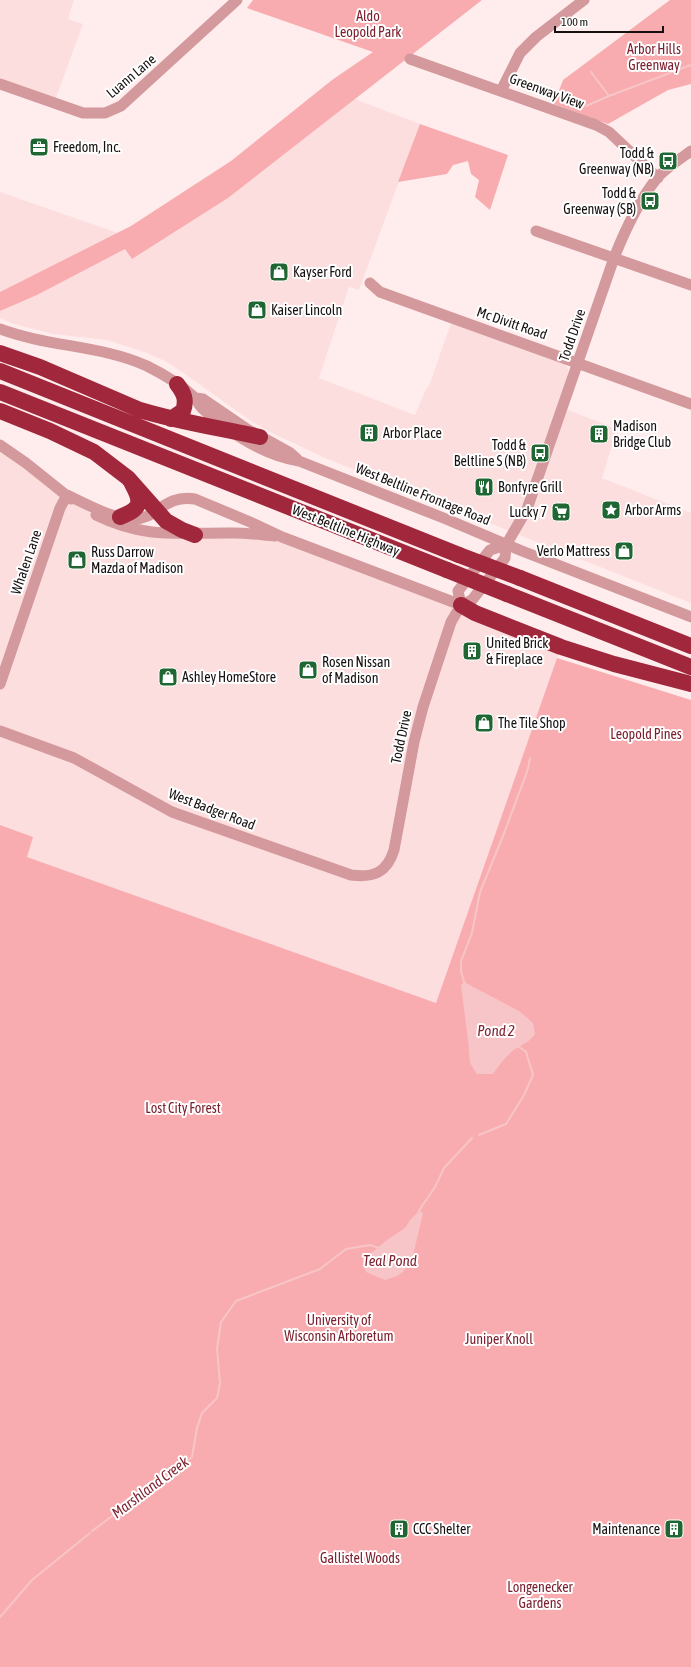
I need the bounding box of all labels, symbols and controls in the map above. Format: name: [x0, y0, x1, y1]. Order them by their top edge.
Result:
park label: Aldo Leopold Park: [334, 8, 402, 40]
scale bar: [555, 8, 663, 34]
text: 100 m: [561, 15, 588, 29]
park label: Arbor Hills Greenway: [627, 41, 681, 73]
street label: Luann Lane: [103, 51, 159, 101]
street label: Greenway View: [508, 70, 587, 112]
office icon: Freedom, Inc.: [28, 136, 50, 158]
place label: Freedom, Inc.: [53, 139, 121, 155]
place label: Todd & Greenway (NB): [579, 145, 655, 177]
bus stop icon: Todd & Greenway (NB): [657, 150, 679, 172]
place label: Todd & Greenway (SB): [563, 185, 637, 217]
bus stop icon: Todd & Greenway (SB): [639, 190, 661, 212]
shop icon: Kayser Ford: [268, 261, 290, 283]
place label: Kayser Ford: [293, 264, 352, 280]
shop icon: Kaiser Lincoln: [246, 299, 268, 321]
place label: Kaiser Lincoln: [271, 302, 342, 318]
street label: Mc Divitt Road: [475, 304, 549, 342]
street label: Todd Drive: [556, 307, 588, 363]
place label: Madison Bridge Club: [613, 418, 671, 450]
building icon: Arbor Place: [358, 422, 380, 444]
building icon: Madison Bridge Club: [588, 423, 610, 445]
place label: Arbor Place: [383, 425, 442, 441]
place label: Todd & Beltline S (NB): [454, 437, 527, 469]
bus stop icon: Todd & Beltline S (NB): [529, 442, 551, 464]
street label: West Beltline Frontage Road: [353, 460, 493, 528]
restaurant icon: Bonfyre Grill: [473, 476, 495, 498]
place label: Bonfyre Grill: [498, 479, 563, 495]
place icon: Arbor Arms: [600, 499, 622, 521]
street label: West Beltline Highway: [290, 501, 402, 559]
supermarket icon: Lucky 7: [550, 501, 572, 523]
place label: Arbor Arms: [625, 502, 681, 518]
place label: Lucky 7: [509, 504, 547, 520]
street label: Whalen Lane: [8, 528, 44, 596]
shop icon: Verlo Mattress: [613, 540, 635, 562]
place label: Verlo Mattress: [537, 543, 610, 559]
place label: Russ Darrow Mazda of Madison: [91, 544, 183, 576]
shop icon: Russ Darrow Mazda of Madison: [66, 549, 88, 571]
place label: United Brick & Fireplace: [486, 635, 548, 667]
building icon: United Brick & Fireplace: [461, 640, 483, 662]
place label: Rosen Nissan of Madison: [322, 654, 390, 686]
shop icon: Rosen Nissan of Madison: [297, 659, 319, 681]
shop icon: Ashley HomeStore: [157, 666, 179, 688]
place label: Ashley HomeStore: [182, 669, 276, 685]
street label: Todd Drive: [388, 709, 414, 765]
shop icon: The Tile Shop: [473, 712, 495, 734]
place label: The Tile Shop: [498, 715, 566, 731]
park label: Leopold Pines: [610, 726, 682, 742]
street label: West Badger Road: [166, 785, 258, 833]
water label: Pond 2: [477, 1022, 515, 1039]
park label: Lost City Forest: [145, 1100, 221, 1116]
water label: Teal Pond: [363, 1252, 417, 1269]
park label: University of Wisconsin Arboretum: [284, 1312, 394, 1344]
park label: Juniper Knoll: [465, 1331, 533, 1347]
water label: Marshland Creek: [108, 1452, 192, 1521]
building icon: CCC Shelter: [388, 1518, 410, 1540]
building icon: Maintenance: [663, 1518, 685, 1540]
place label: CCC Shelter: [413, 1521, 471, 1537]
place label: Maintenance: [592, 1521, 660, 1537]
park label: Gallistel Woods: [320, 1550, 400, 1566]
park label: Longenecker Gardens: [507, 1579, 574, 1611]

